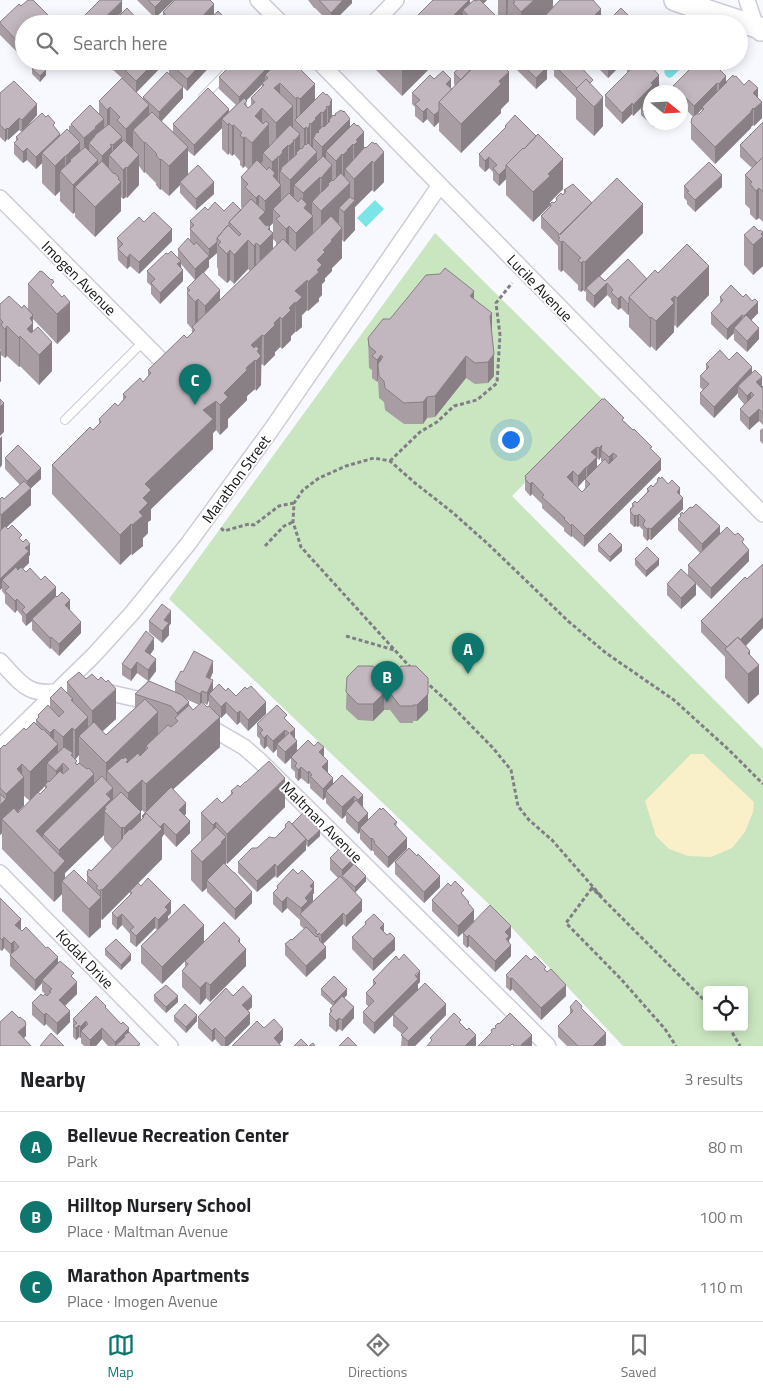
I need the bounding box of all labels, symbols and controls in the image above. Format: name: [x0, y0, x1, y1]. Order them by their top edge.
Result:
search box: [15, 15, 748, 70]
text: Search here: [73, 28, 167, 57]
icon: search: [33, 29, 61, 57]
north arrow: [643, 85, 688, 130]
street label: Imogen Avenue: [36, 235, 122, 321]
street label: Lucile Avenue: [502, 249, 578, 327]
pin: C: [179, 364, 211, 405]
your location: [498, 427, 524, 453]
street label: Marathon Street: [196, 430, 276, 528]
pin: A: [452, 633, 484, 674]
pin: B: [371, 661, 403, 702]
street label: Maltman Avenue: [276, 776, 368, 868]
street label: Kodak Drive: [51, 924, 119, 994]
map controls: [703, 986, 748, 1031]
button: locate: [703, 986, 748, 1031]
text: Nearby: [20, 1063, 85, 1095]
text: 3 results: [684, 1067, 743, 1091]
text: Bellevue Recreation Center: [67, 1120, 289, 1149]
text: A: [31, 1135, 41, 1159]
text: 80 m: [708, 1135, 743, 1159]
text: Park: [67, 1149, 98, 1173]
text: Hilltop Nursery School: [67, 1190, 251, 1219]
text: B: [31, 1205, 41, 1229]
text: 100 m: [699, 1205, 743, 1229]
text: Place · Maltman Avenue: [67, 1219, 228, 1243]
text: Marathon Apartments: [67, 1260, 250, 1289]
text: C: [32, 1275, 40, 1299]
text: 110 m: [699, 1275, 743, 1299]
text: Place · Imogen Avenue: [67, 1289, 218, 1313]
tab: Map: [107, 1331, 135, 1382]
tab: Directions: [348, 1331, 407, 1382]
tab: Saved: [621, 1331, 656, 1382]

